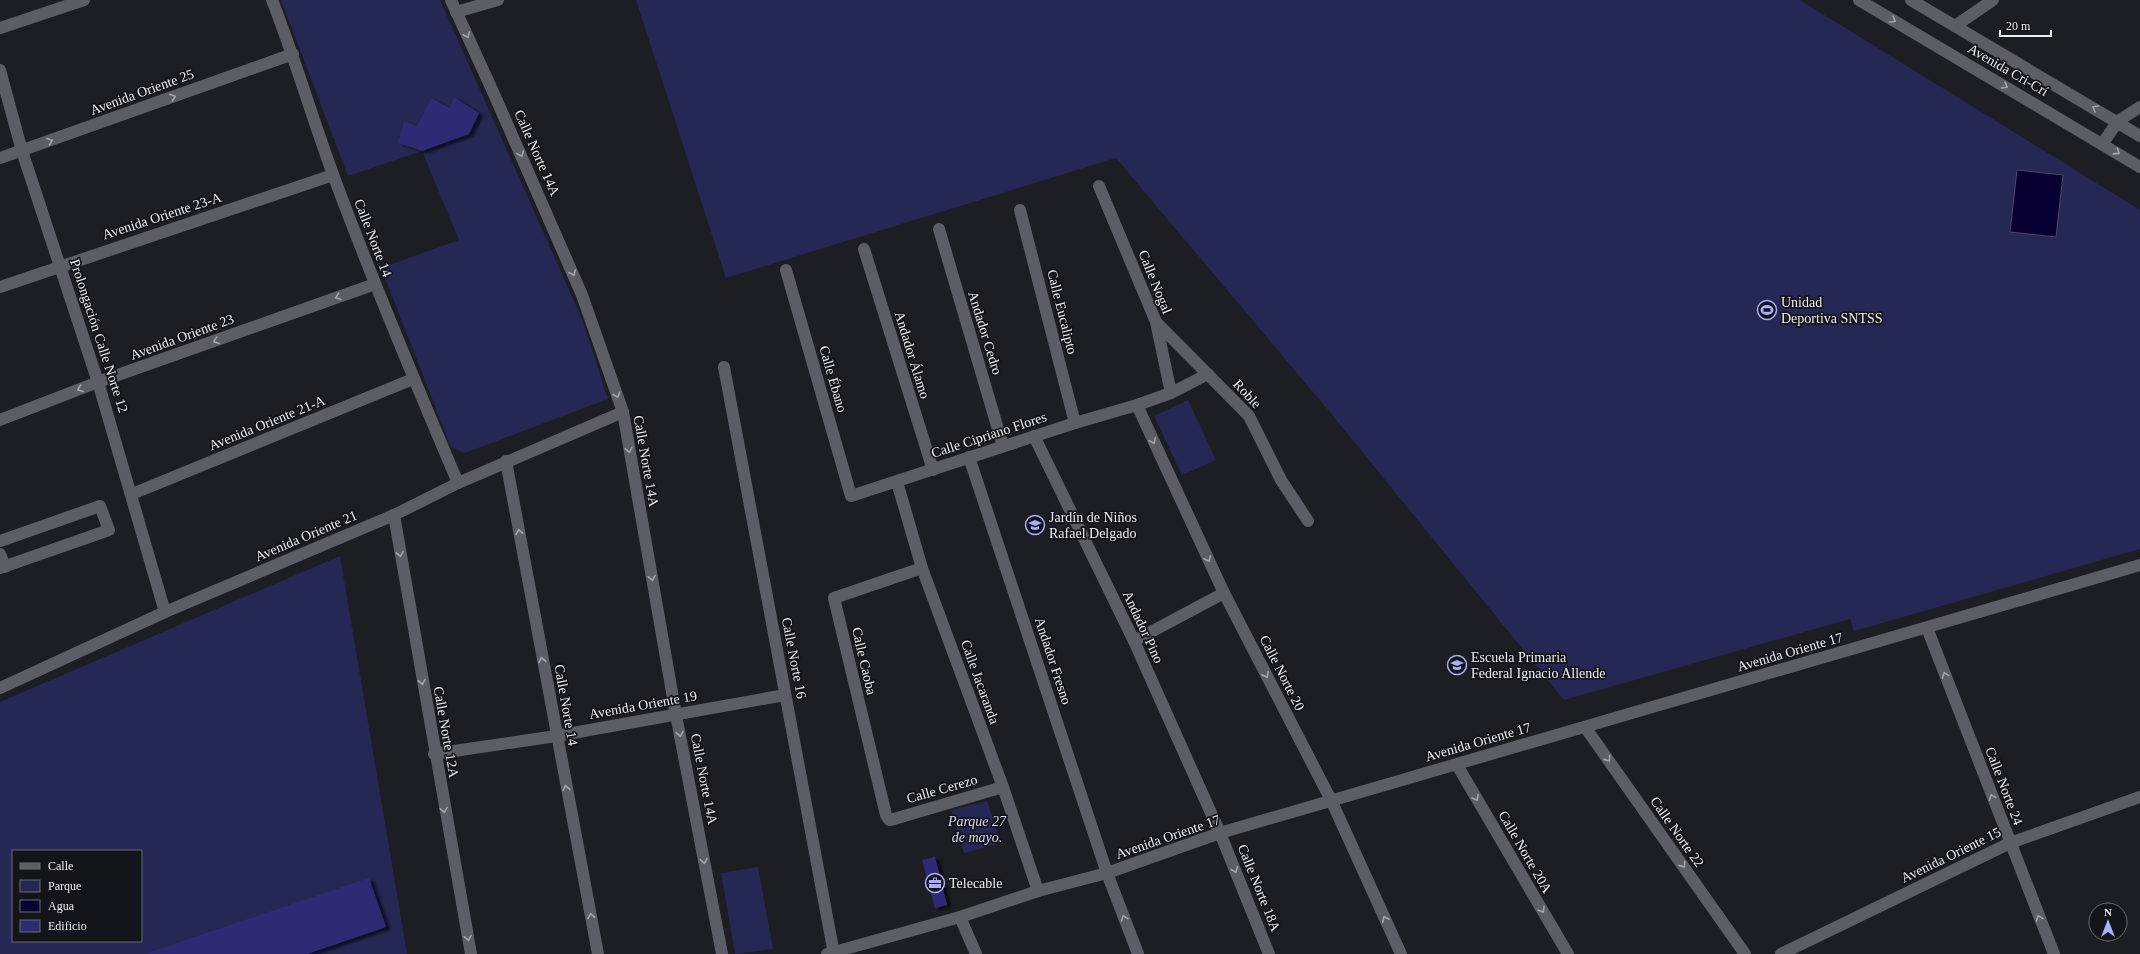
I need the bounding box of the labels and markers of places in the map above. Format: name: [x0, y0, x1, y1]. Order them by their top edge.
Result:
place label: Unidad Deportiva SNTSS: [1781, 295, 1883, 326]
sports icon: Unidad Deportiva SNTSS: [1756, 299, 1778, 321]
place label: Jardín de Niños Rafael Delgado: [1049, 510, 1137, 541]
school or university icon: Jardín de Niños Rafael Delgado: [1024, 514, 1046, 536]
place label: Escuela Primaria Federal Ignacio Allende: [1471, 650, 1606, 681]
school or university icon: Escuela Primaria Federal Ignacio Allende: [1446, 654, 1468, 676]
office icon: Telecable: [924, 872, 946, 894]
place label: Telecable: [949, 876, 1002, 891]

